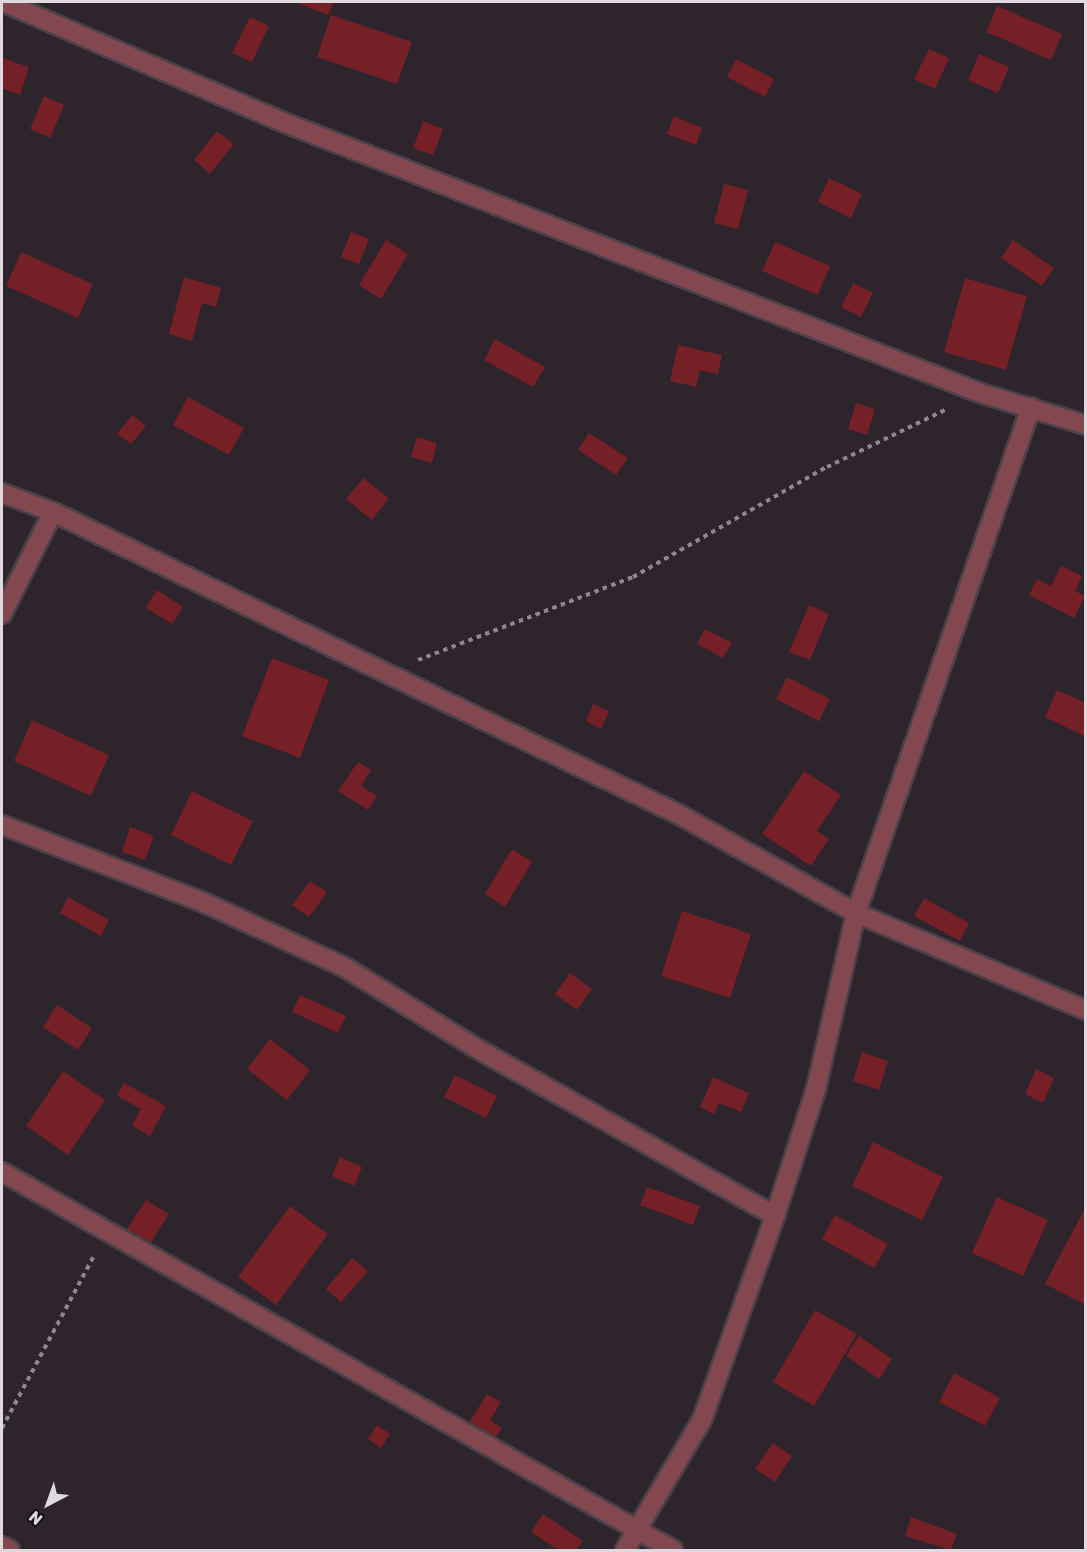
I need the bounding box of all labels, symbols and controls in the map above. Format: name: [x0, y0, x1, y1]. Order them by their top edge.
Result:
north arrow: [18, 1474, 78, 1534]
text: N: [25, 1507, 46, 1529]

